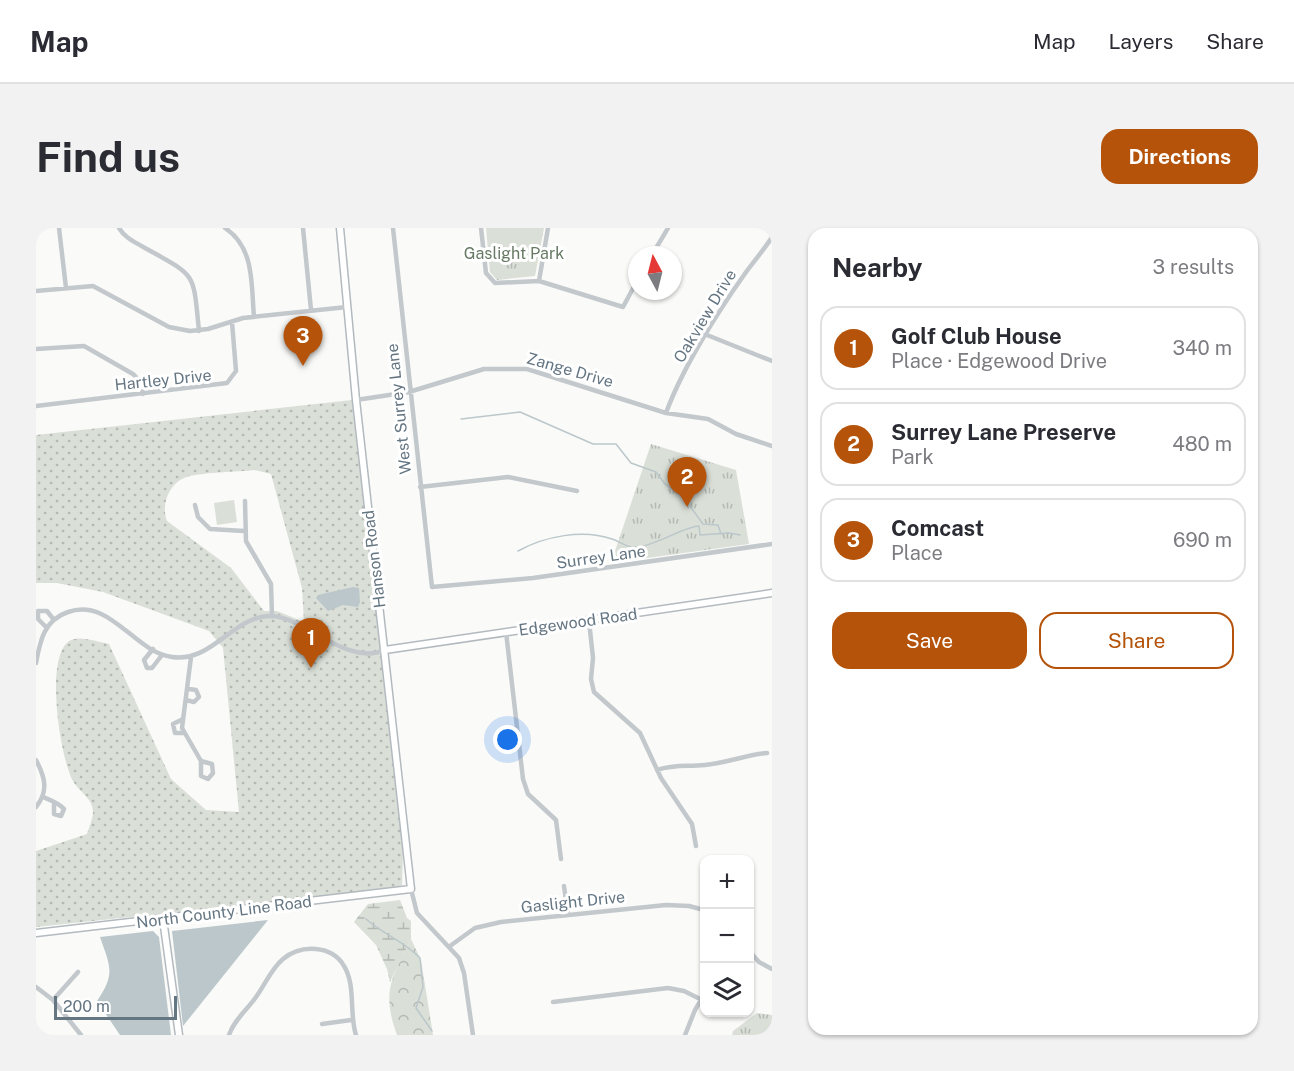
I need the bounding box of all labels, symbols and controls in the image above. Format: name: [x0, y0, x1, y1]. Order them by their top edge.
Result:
text: Map: [30, 25, 89, 58]
text: Map: [1033, 29, 1076, 54]
text: Layers: [1109, 29, 1173, 54]
text: Share: [1206, 29, 1264, 54]
button: Directions: [1101, 129, 1258, 184]
text: Find us: [36, 132, 180, 181]
park label: Gaslight Park: [464, 244, 564, 263]
north arrow: [628, 246, 682, 300]
text: Nearby: [832, 252, 922, 283]
text: 3 results: [1153, 255, 1234, 279]
street label: Oakview Drive: [670, 266, 740, 366]
pin: 3: [284, 316, 322, 366]
text: Golf Club House: [891, 323, 1062, 349]
text: 1: [849, 336, 858, 360]
text: 340 m: [1172, 336, 1232, 360]
street label: West Surrey Lane: [383, 343, 415, 475]
street label: Zange Drive: [525, 349, 615, 391]
text: Place · Edgewood Drive: [891, 349, 1107, 373]
street label: Hartley Drive: [114, 365, 212, 395]
text: Surrey Lane Preserve: [891, 419, 1116, 445]
text: 2: [847, 432, 860, 456]
text: 480 m: [1172, 432, 1232, 456]
text: Park: [891, 445, 934, 469]
pin: 2: [668, 458, 706, 507]
street label: Hanson Road: [359, 509, 389, 609]
text: Comcast: [891, 515, 984, 541]
text: 3: [847, 528, 860, 552]
text: 690 m: [1173, 528, 1232, 552]
street label: Surrey Lane: [555, 541, 647, 573]
text: Place: [891, 541, 943, 565]
street label: Edgewood Road: [517, 604, 639, 640]
button: Save: [832, 612, 1027, 669]
button: Share: [1039, 612, 1234, 669]
pin: 1: [292, 618, 330, 668]
your location: [493, 725, 522, 754]
map controls: [700, 855, 754, 1017]
button: +: [700, 855, 754, 909]
street label: Gaslight Drive: [520, 887, 626, 917]
street label: North County Line Road: [135, 892, 313, 932]
button: −: [700, 909, 754, 963]
button: layers: [700, 963, 754, 1017]
scale bar: [54, 993, 177, 1020]
text: 200 m: [63, 997, 110, 1016]

